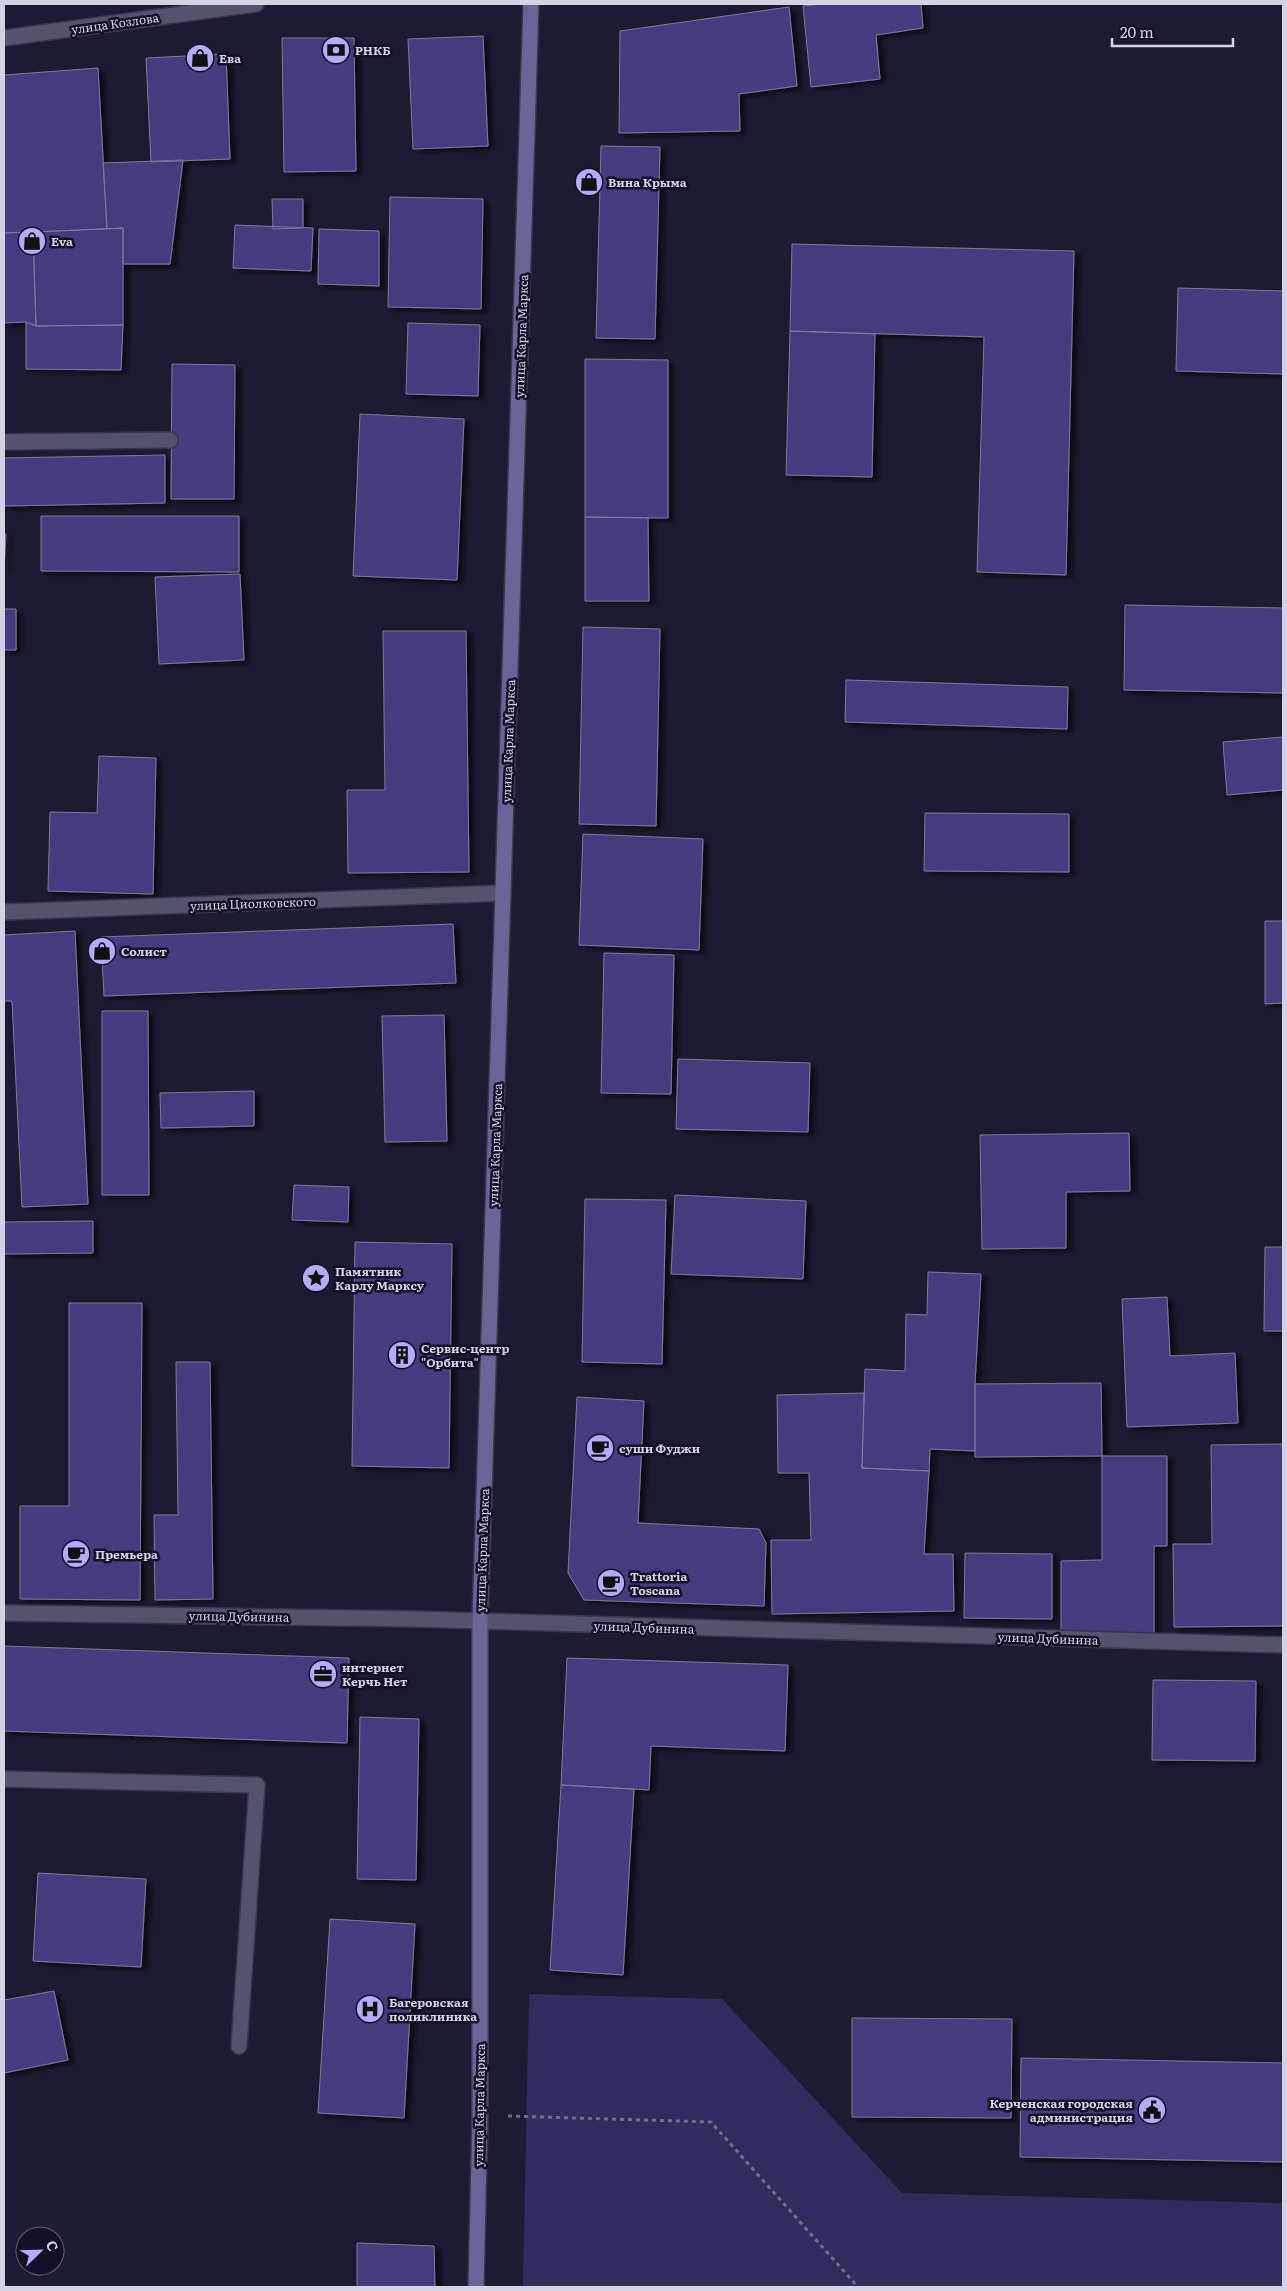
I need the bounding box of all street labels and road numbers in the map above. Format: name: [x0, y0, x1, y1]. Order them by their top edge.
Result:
street label: улица Козлова: [70, 8, 161, 38]
street label: улица Карла Маркса: [510, 274, 532, 398]
street label: улица Карла Маркса: [497, 679, 519, 803]
street label: улица Циолковского: [190, 892, 316, 914]
street label: улица Карла Маркса: [484, 1083, 506, 1207]
street label: улица Карла Маркса: [471, 1488, 493, 1612]
street label: улица Дубинина: [189, 1606, 290, 1626]
street label: улица Дубинина: [593, 1616, 695, 1638]
street label: улица Дубинина: [997, 1627, 1099, 1649]
street label: улица Карла Маркса: [469, 2043, 489, 2167]

